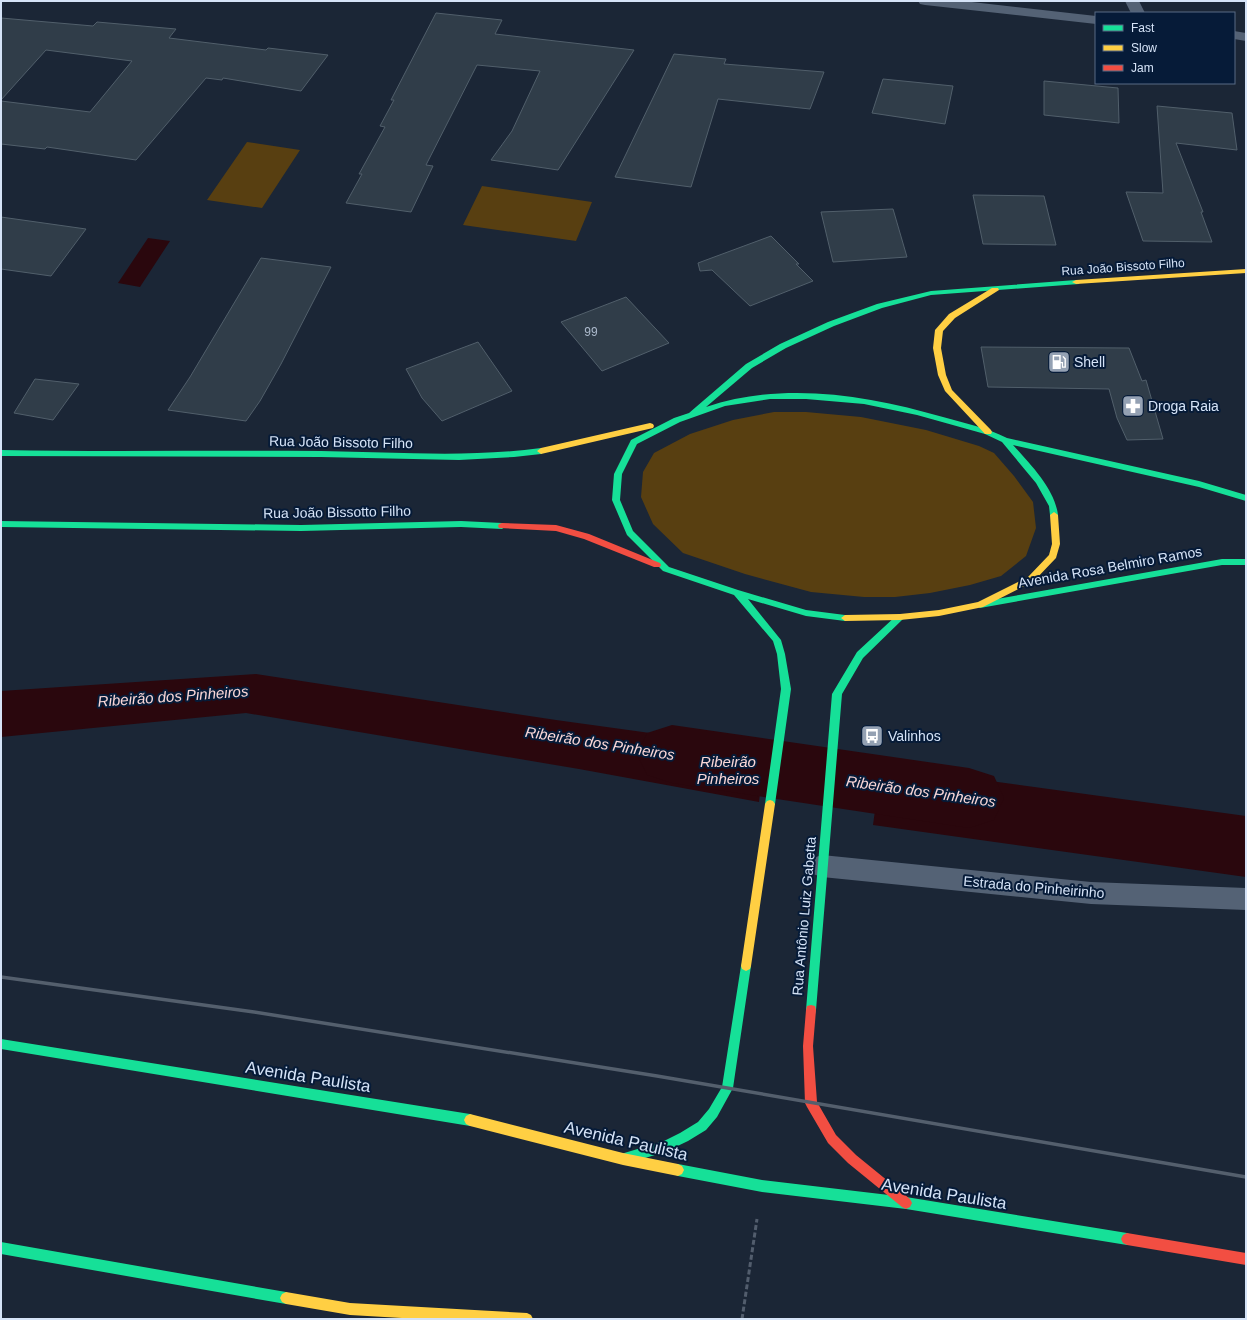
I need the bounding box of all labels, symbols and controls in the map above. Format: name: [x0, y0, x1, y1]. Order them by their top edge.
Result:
legend: [1095, 12, 1235, 84]
text: Fast: [1131, 21, 1155, 35]
text: Slow: [1131, 41, 1157, 55]
text: Jam: [1131, 61, 1154, 75]
street label: Rua João Bissoto Filho: [1061, 256, 1185, 278]
house number: 99: [584, 325, 598, 339]
fuel station icon: Shell: [1046, 349, 1072, 375]
place label: Shell: [1074, 354, 1105, 370]
pharmacy icon: Droga Raia: [1120, 393, 1146, 419]
place label: Droga Raia: [1148, 398, 1219, 414]
street label: Rua João Bissoto Filho: [269, 433, 413, 451]
street label: Rua João Bissotto Filho: [263, 503, 411, 521]
street label: Avenida Rosa Belmiro Ramos: [1017, 543, 1203, 591]
water label: Ribeirão dos Pinheiros: [97, 682, 249, 710]
water label: Ribeirão dos Pinheiros: [524, 723, 676, 763]
bus stop icon: Valinhos: [859, 723, 885, 749]
place label: Valinhos: [888, 728, 941, 744]
water label: Ribeirão Pinheiros: [697, 753, 760, 787]
water label: Ribeirão dos Pinheiros: [845, 772, 997, 810]
street label: Rua Antônio Luiz Gabetta: [789, 836, 819, 996]
street label: Estrada do Pinheirinho: [963, 873, 1105, 901]
street label: Avenida Paulista: [244, 1058, 372, 1096]
street label: Avenida Paulista: [562, 1118, 690, 1165]
street label: Avenida Paulista: [880, 1175, 1008, 1213]

